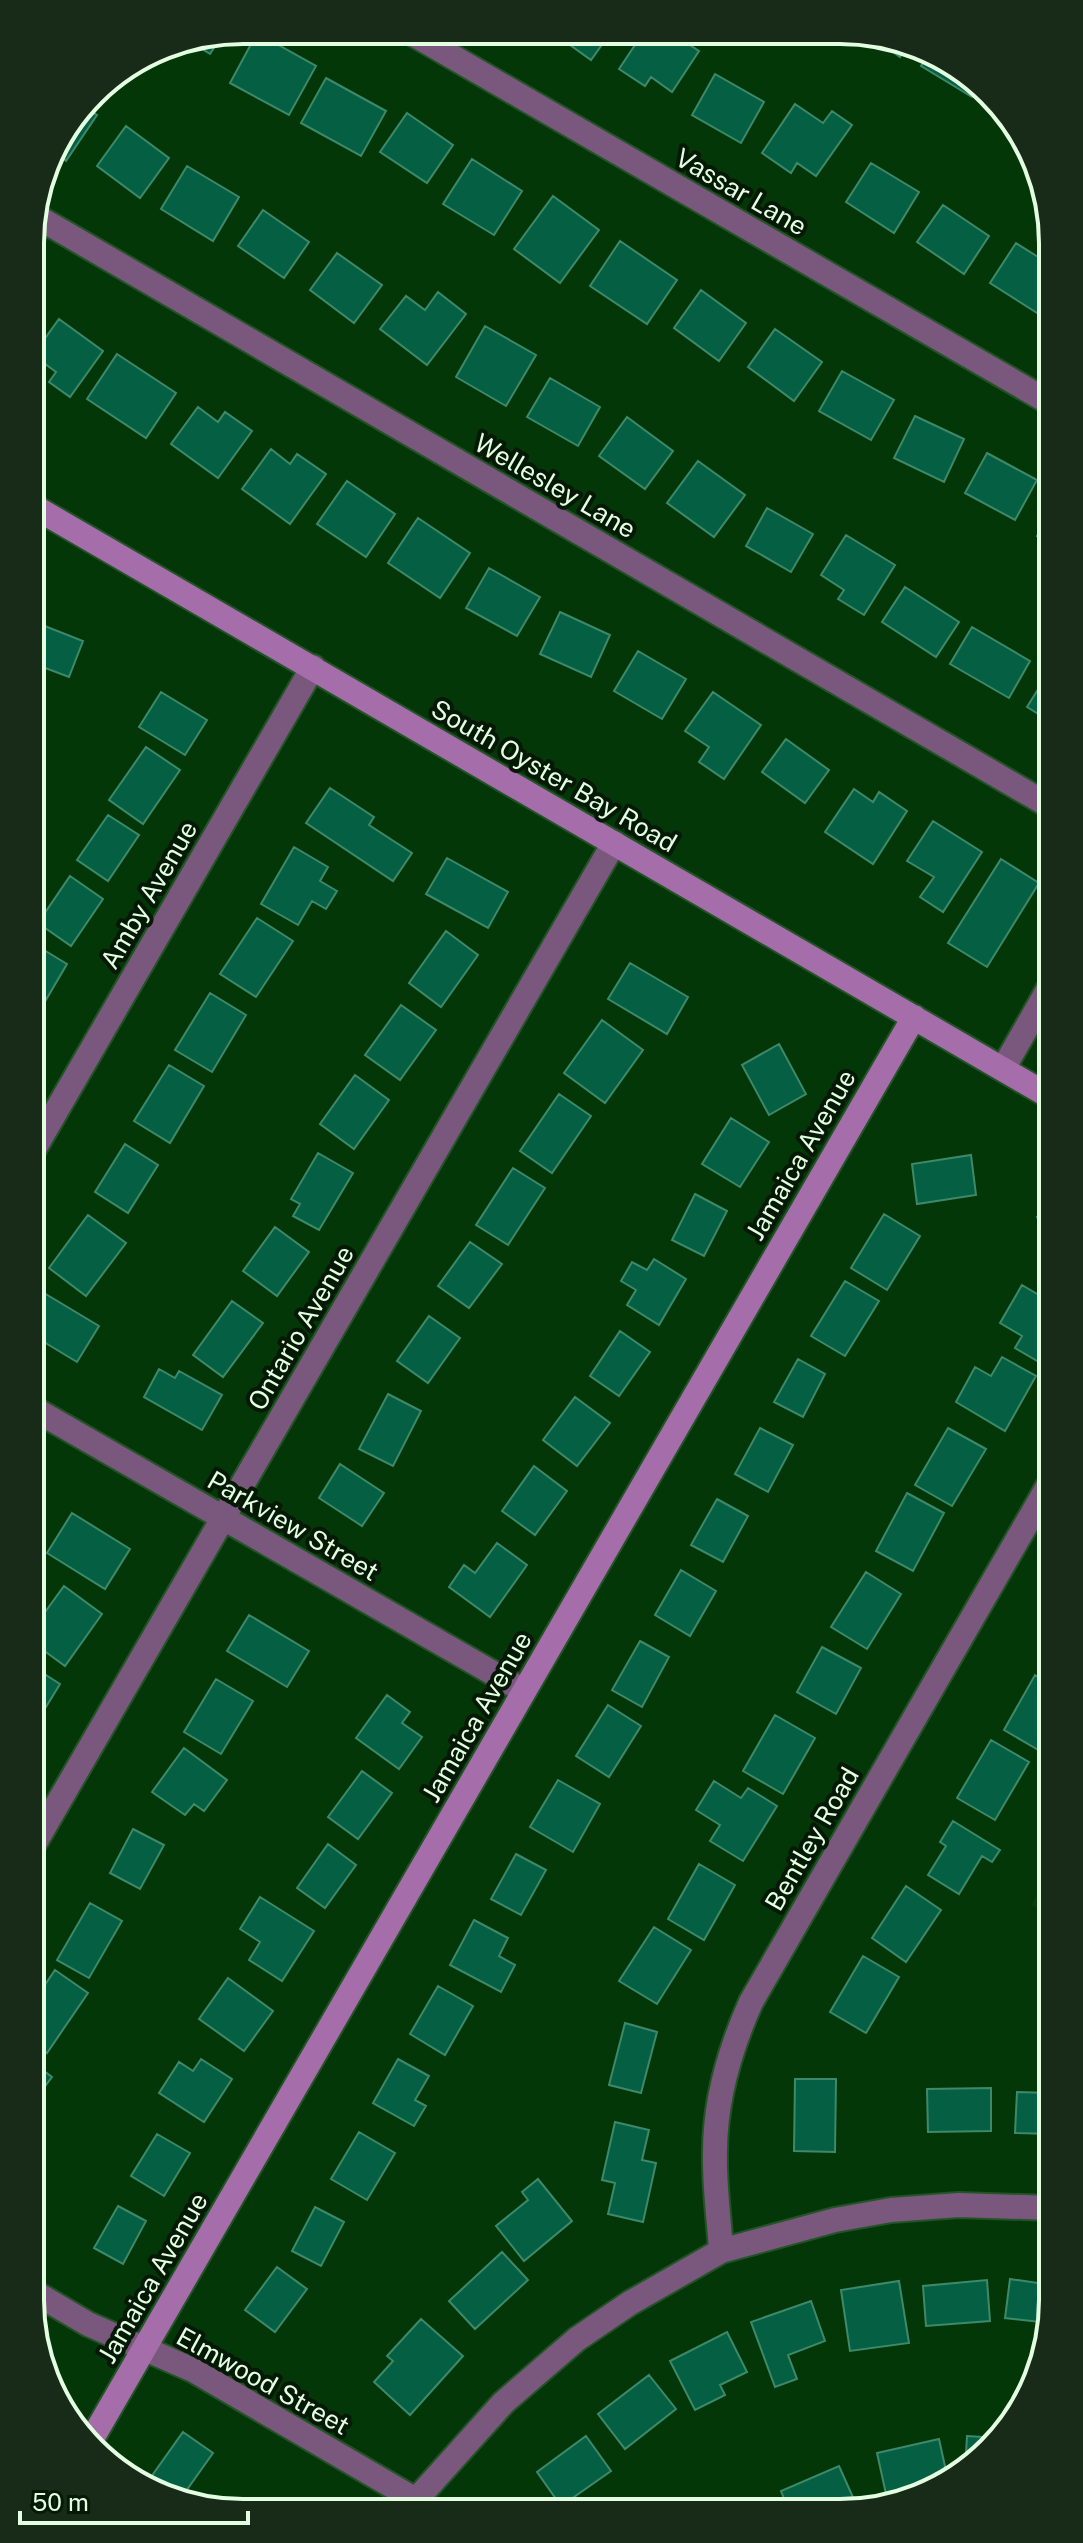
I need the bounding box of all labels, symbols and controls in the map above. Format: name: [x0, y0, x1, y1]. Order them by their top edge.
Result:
street label: Vassar Lane: [670, 142, 812, 242]
street label: Wellesley Lane: [469, 427, 642, 544]
street label: South Oyster Bay Road: [426, 693, 682, 859]
street label: Amby Avenue: [94, 815, 203, 974]
street label: Jamaica Avenue: [739, 1064, 862, 1246]
street label: Ontario Avenue: [241, 1240, 360, 1415]
street label: Parkview Street: [202, 1464, 384, 1587]
street label: Jamaica Avenue: [415, 1626, 538, 1808]
street label: Bentley Road: [758, 1762, 865, 1916]
street label: Jamaica Avenue: [91, 2187, 214, 2369]
street label: Elmwood Street: [171, 2320, 355, 2441]
scale bar: [20, 2475, 248, 2525]
text: 50 m: [32, 2488, 89, 2516]

